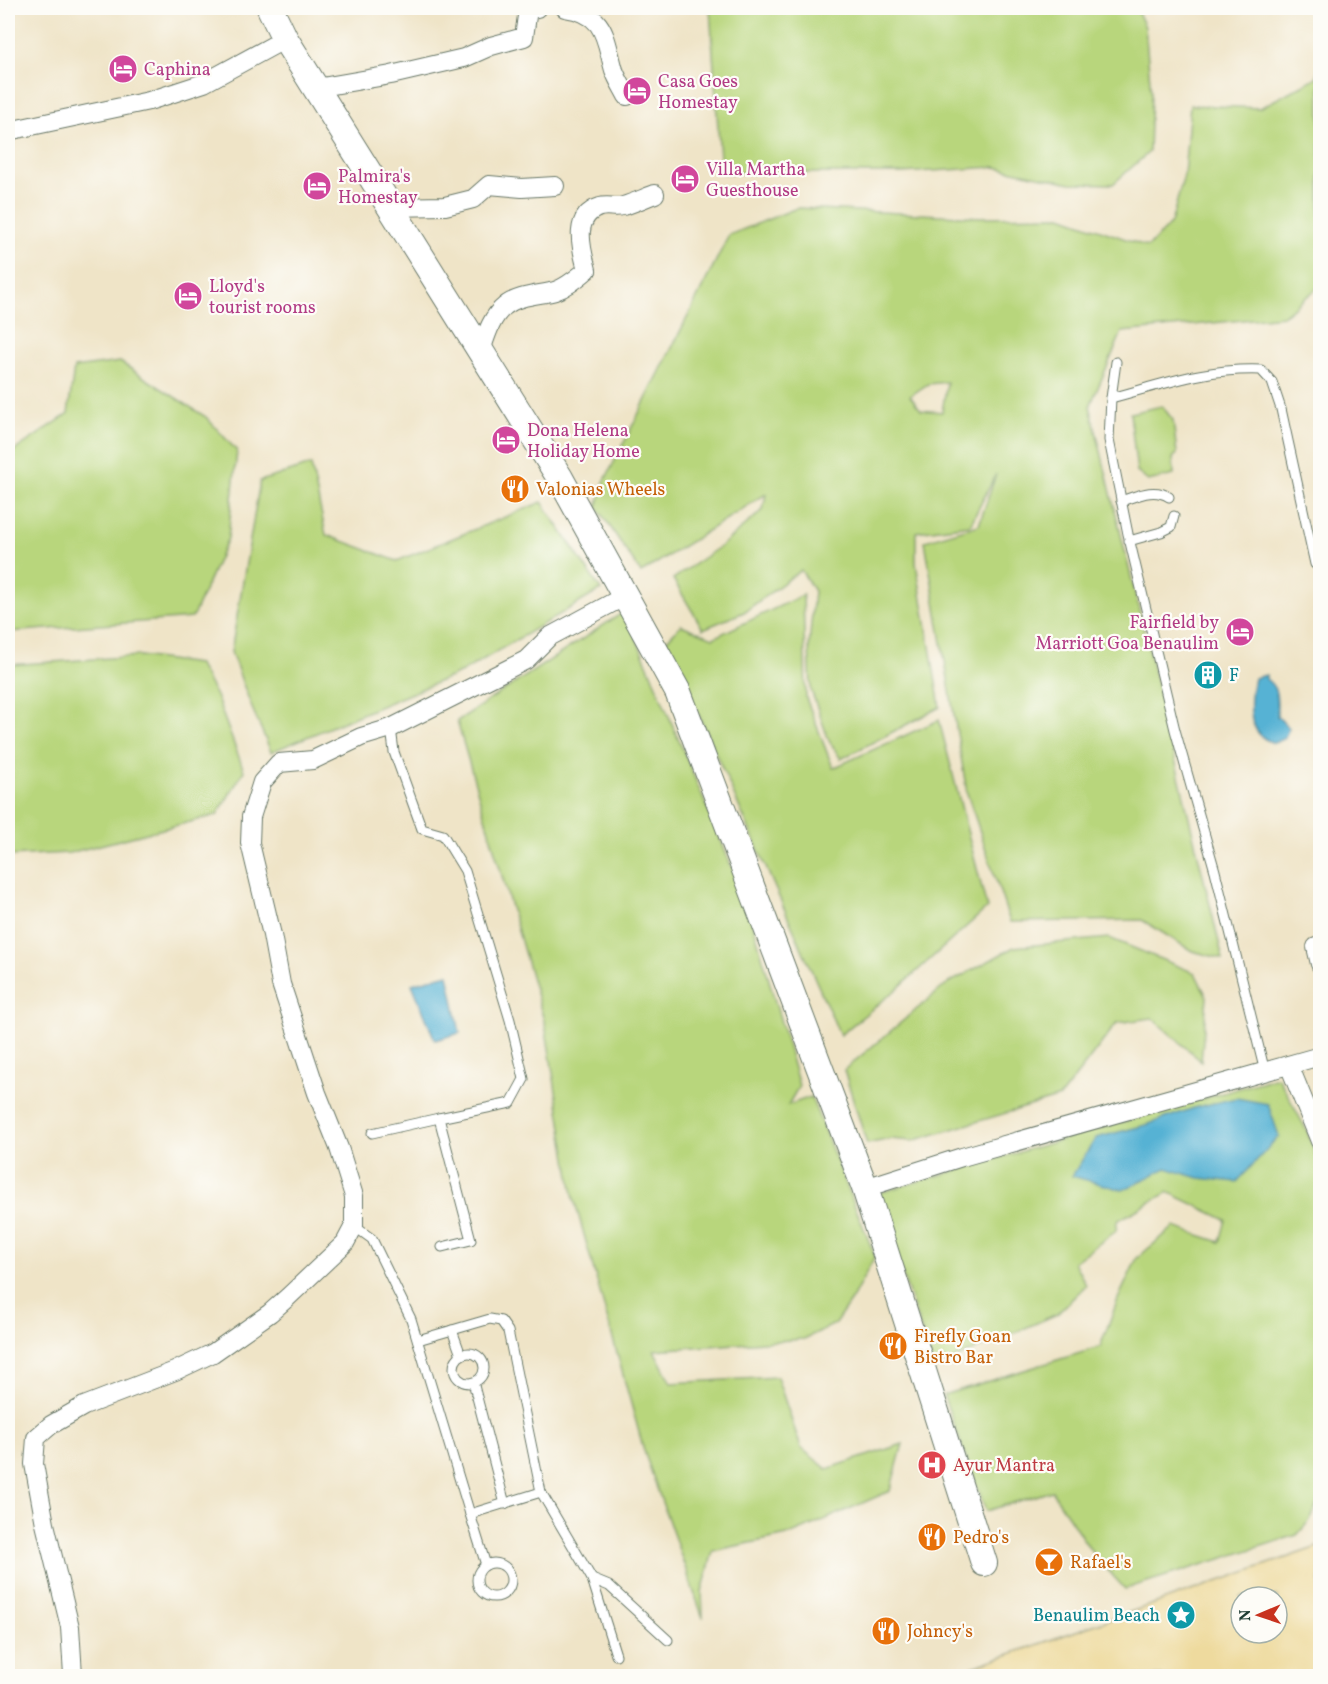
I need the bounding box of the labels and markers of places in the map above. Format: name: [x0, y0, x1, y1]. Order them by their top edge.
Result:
hotel icon: Caphina: [107, 53, 139, 85]
place label: Caphina: [144, 58, 211, 83]
place label: Casa Goes Homestay: [658, 70, 738, 116]
hotel icon: Casa Goes Homestay: [621, 75, 653, 107]
place label: Villa Martha Guesthouse: [706, 158, 806, 204]
hotel icon: Villa Martha Guesthouse: [669, 163, 701, 195]
place label: Palmira's Homestay: [338, 165, 418, 211]
hotel icon: Palmira's Homestay: [301, 170, 333, 202]
place label: Lloyd's tourist rooms: [209, 275, 316, 321]
hotel icon: Lloyd's tourist rooms: [172, 280, 204, 312]
place label: Dona Helena Holiday Home: [527, 419, 640, 465]
hotel icon: Dona Helena Holiday Home: [490, 424, 522, 456]
restaurant icon: Valonias Wheels: [499, 473, 531, 505]
place label: Valonias Wheels: [536, 478, 665, 503]
place label: Fairfield by Marriott Goa Benaulim: [1036, 611, 1219, 657]
hotel icon: Fairfield by Marriott Goa Benaulim: [1224, 616, 1256, 648]
building icon: F: [1192, 659, 1224, 691]
place label: F: [1229, 664, 1239, 689]
place label: Firefly Goan Bistro Bar: [914, 1325, 1012, 1371]
restaurant icon: Firefly Goan Bistro Bar: [877, 1330, 909, 1362]
hospital icon: Ayur Mantra: [916, 1449, 948, 1481]
place label: Ayur Mantra: [953, 1454, 1055, 1479]
restaurant icon: Pedro's: [916, 1521, 948, 1553]
place label: Pedro's: [953, 1526, 1009, 1551]
bar icon: Rafael's: [1033, 1546, 1065, 1578]
place label: Rafael's: [1070, 1551, 1132, 1576]
place icon: Benaulim Beach: [1165, 1599, 1197, 1631]
place label: Benaulim Beach: [1033, 1604, 1160, 1629]
restaurant icon: Johncy's: [870, 1615, 902, 1647]
place label: Johncy's: [907, 1620, 973, 1645]

